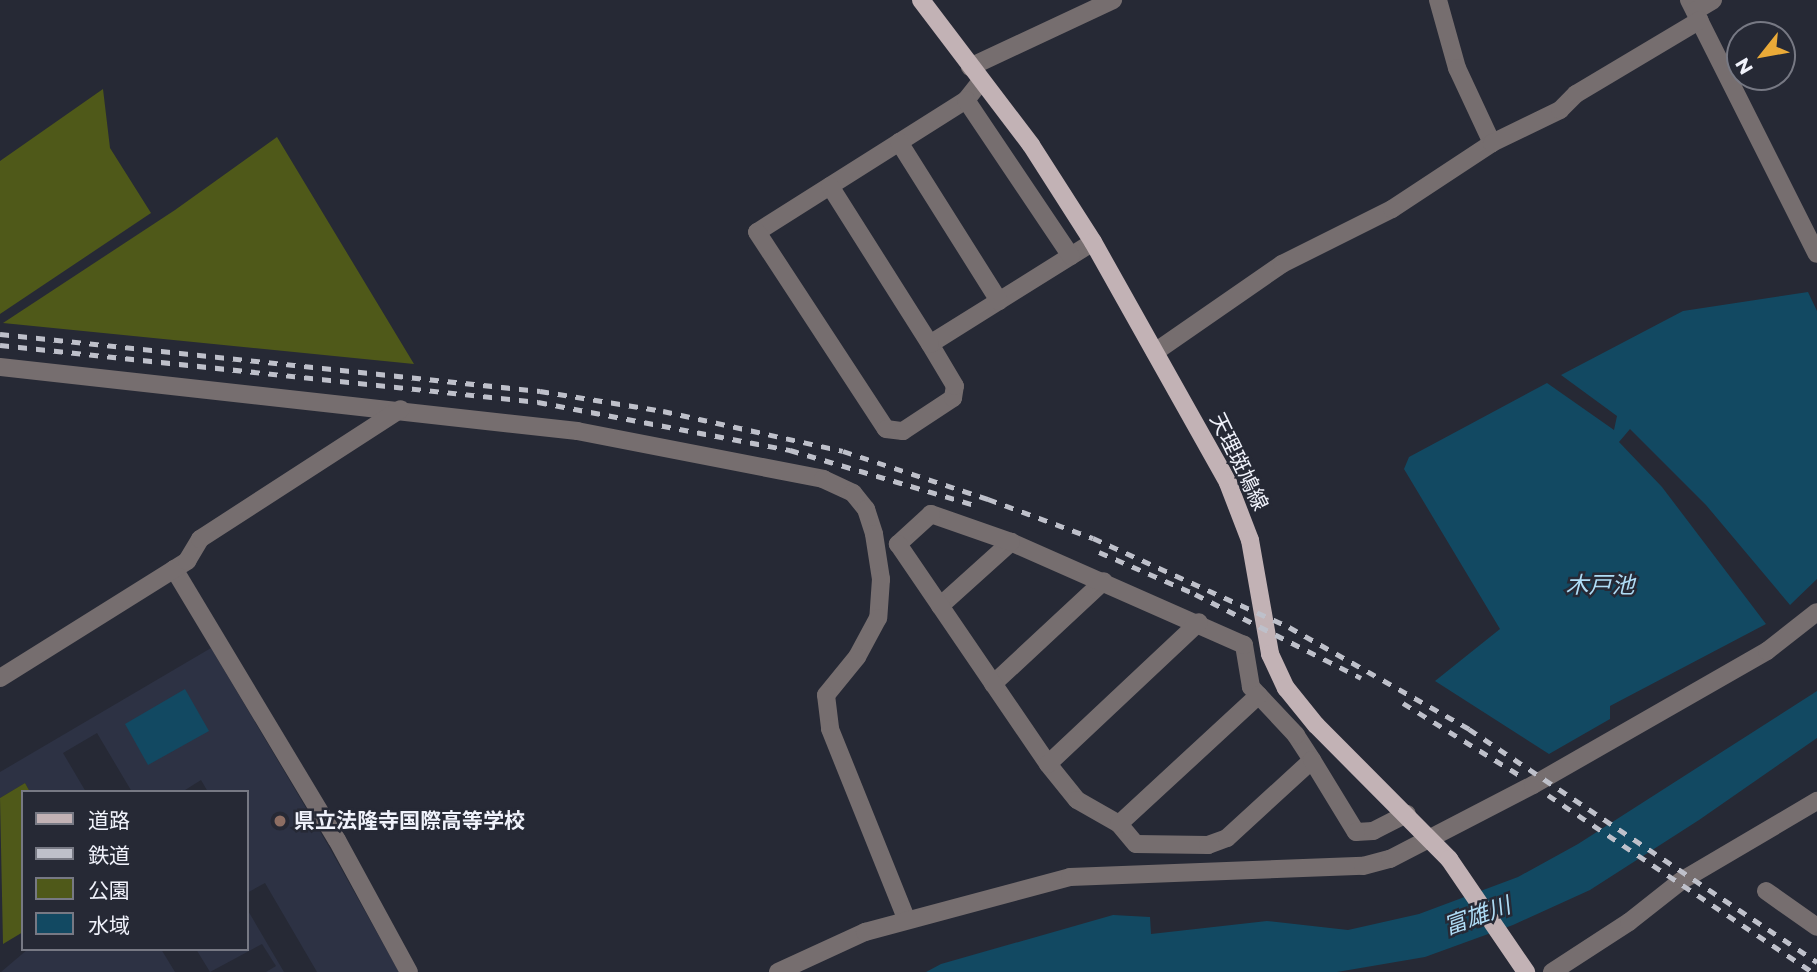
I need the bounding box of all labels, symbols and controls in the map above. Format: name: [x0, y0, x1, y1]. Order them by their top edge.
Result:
north arrow: [1726, 21, 1796, 91]
text: N: [1730, 54, 1758, 79]
street label: 天理斑鳩線: [1205, 409, 1273, 515]
water label: 木戸池: [1566, 571, 1634, 599]
legend: [21, 790, 248, 951]
text: 道路: [88, 808, 130, 833]
place label: 県立法隆寺国際高等学校: [294, 808, 525, 834]
marker: 県立法隆寺国際高等学校: [272, 813, 288, 829]
text: 鉄道: [88, 843, 130, 868]
text: 公園: [88, 878, 130, 903]
water label: 富雄川: [1440, 891, 1514, 941]
text: 水域: [88, 913, 130, 938]

